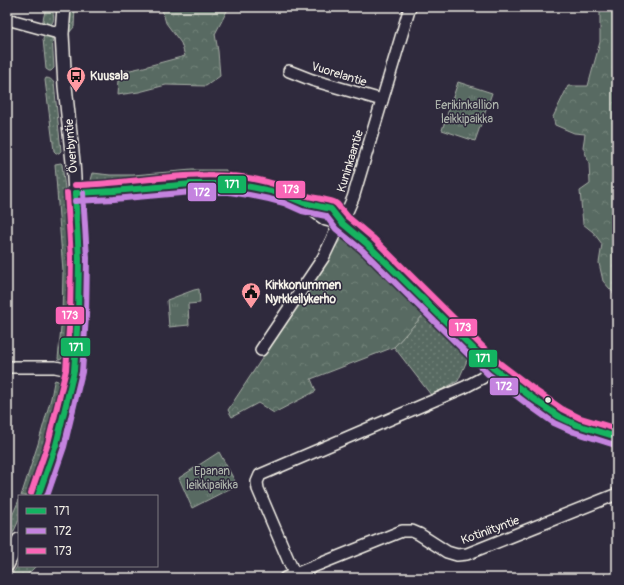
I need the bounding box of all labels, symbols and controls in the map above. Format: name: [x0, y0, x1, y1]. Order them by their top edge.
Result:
street label: Vuorelantie: [309, 59, 369, 90]
bus stop icon: Kuusala: [65, 65, 87, 93]
place label: Kuusala: [90, 69, 129, 84]
park label: Eerikinkallion leikkipaikka: [435, 98, 499, 127]
street label: Överbyntie: [61, 118, 81, 174]
street label: Kuninkaantie: [334, 128, 367, 194]
line badge: 171: [217, 175, 247, 194]
text: 171: [225, 178, 239, 191]
line badge: 173: [275, 180, 306, 199]
line badge: 172: [187, 182, 217, 202]
text: 173: [283, 183, 299, 196]
text: 172: [194, 186, 210, 199]
place label: Kirkkonummen Nyrkkeilykerho: [265, 278, 341, 307]
public building icon: Kirkkonummen Nyrkkeilykerho: [240, 281, 262, 309]
line badge: 173: [55, 306, 85, 325]
text: 173: [62, 309, 78, 322]
line badge: 173: [448, 318, 478, 337]
text: 173: [455, 321, 471, 334]
line badge: 171: [60, 337, 91, 357]
text: 171: [69, 341, 83, 354]
line badge: 171: [468, 349, 498, 368]
text: 171: [476, 352, 490, 365]
line badge: 172: [489, 377, 519, 396]
text: 172: [496, 380, 512, 393]
unlabelled marker: [543, 395, 553, 405]
park label: Epanan leikkipaikka: [186, 464, 238, 493]
legend: [18, 495, 158, 567]
text: 171: [54, 504, 70, 519]
street label: Kotiniityntie: [459, 513, 522, 548]
text: 172: [54, 524, 72, 539]
text: 173: [54, 544, 72, 559]

